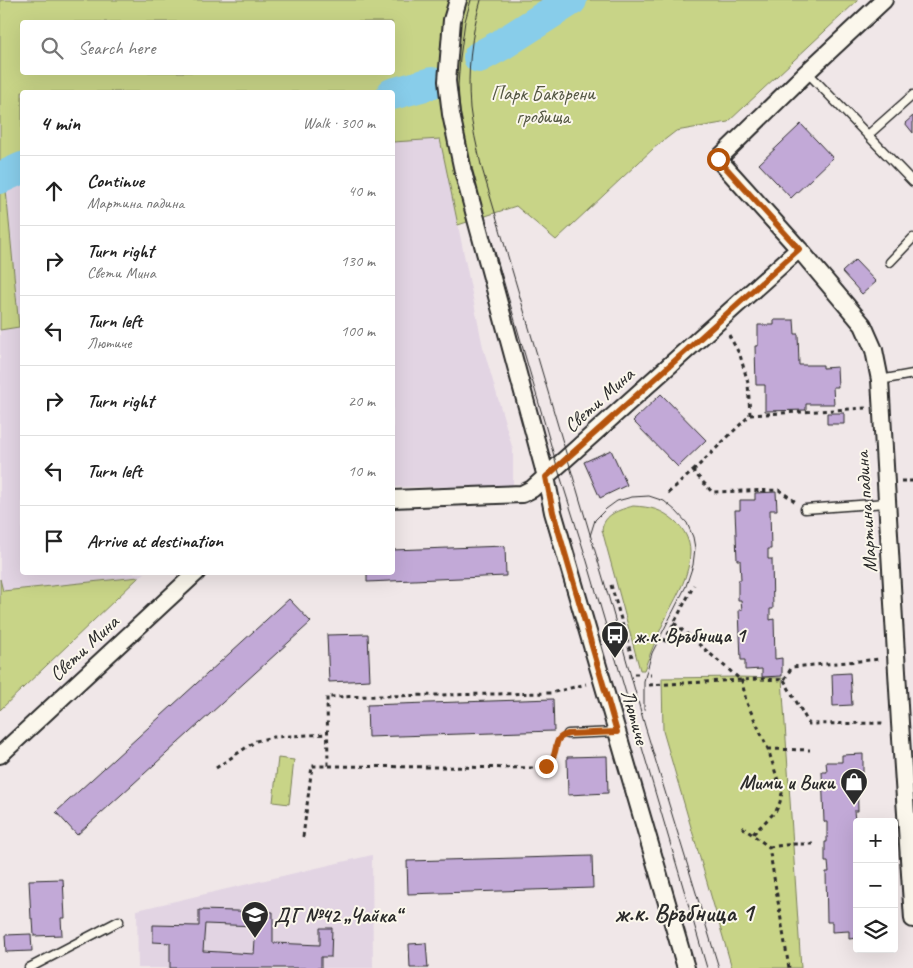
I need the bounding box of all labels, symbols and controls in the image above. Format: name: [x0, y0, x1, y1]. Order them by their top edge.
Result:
search box: [20, 20, 395, 75]
icon: search: [38, 34, 66, 62]
text: Search here: [78, 36, 155, 60]
park label: Парк Бакърени гробища: [491, 81, 596, 129]
text: 4 min: [40, 110, 80, 136]
text: Walk · 300 m: [303, 113, 375, 133]
route start: [707, 148, 730, 171]
text: Continue: [87, 169, 144, 193]
icon: ahead: [40, 177, 68, 205]
text: 40 m: [348, 181, 375, 201]
text: Мартина падина: [87, 193, 184, 213]
text: Turn right: [87, 239, 154, 263]
icon: right: [40, 247, 68, 275]
text: 130 m: [341, 251, 375, 271]
text: Свети Мина: [87, 263, 156, 283]
text: Turn left: [87, 309, 142, 333]
icon: left: [40, 317, 68, 345]
text: 100 m: [341, 321, 375, 341]
text: Лютиче: [87, 333, 131, 353]
street label: Свети Мина: [559, 361, 640, 438]
icon: right: [40, 387, 68, 415]
text: Turn right: [87, 389, 154, 413]
text: 20 m: [348, 391, 375, 411]
street label: Мартина падина: [849, 449, 883, 573]
icon: left: [40, 457, 68, 485]
text: Turn left: [87, 459, 142, 483]
text: 10 m: [348, 461, 375, 481]
icon: arrive: [40, 527, 68, 555]
text: Arrive at destination: [87, 529, 223, 553]
street label: Свети Мина: [44, 609, 125, 686]
bus stop icon: ж.к. Връбница 1: [600, 620, 630, 659]
place label: ж.к. Връбница 1: [634, 623, 747, 648]
street label: Лютиче: [615, 687, 655, 749]
route end: [535, 755, 558, 778]
shop icon: Мими и Вики: [839, 767, 869, 806]
place label: Мими и Вики: [739, 770, 836, 795]
map controls: [853, 818, 898, 953]
button: +: [853, 818, 898, 863]
button: −: [853, 863, 898, 908]
district label: ж.к. Връбница 1: [615, 897, 756, 929]
school or university icon: ДГ №42 „Чайка“: [240, 900, 270, 939]
place label: ДГ №42 „Чайка“: [274, 903, 405, 928]
button: layers: [853, 908, 898, 953]

